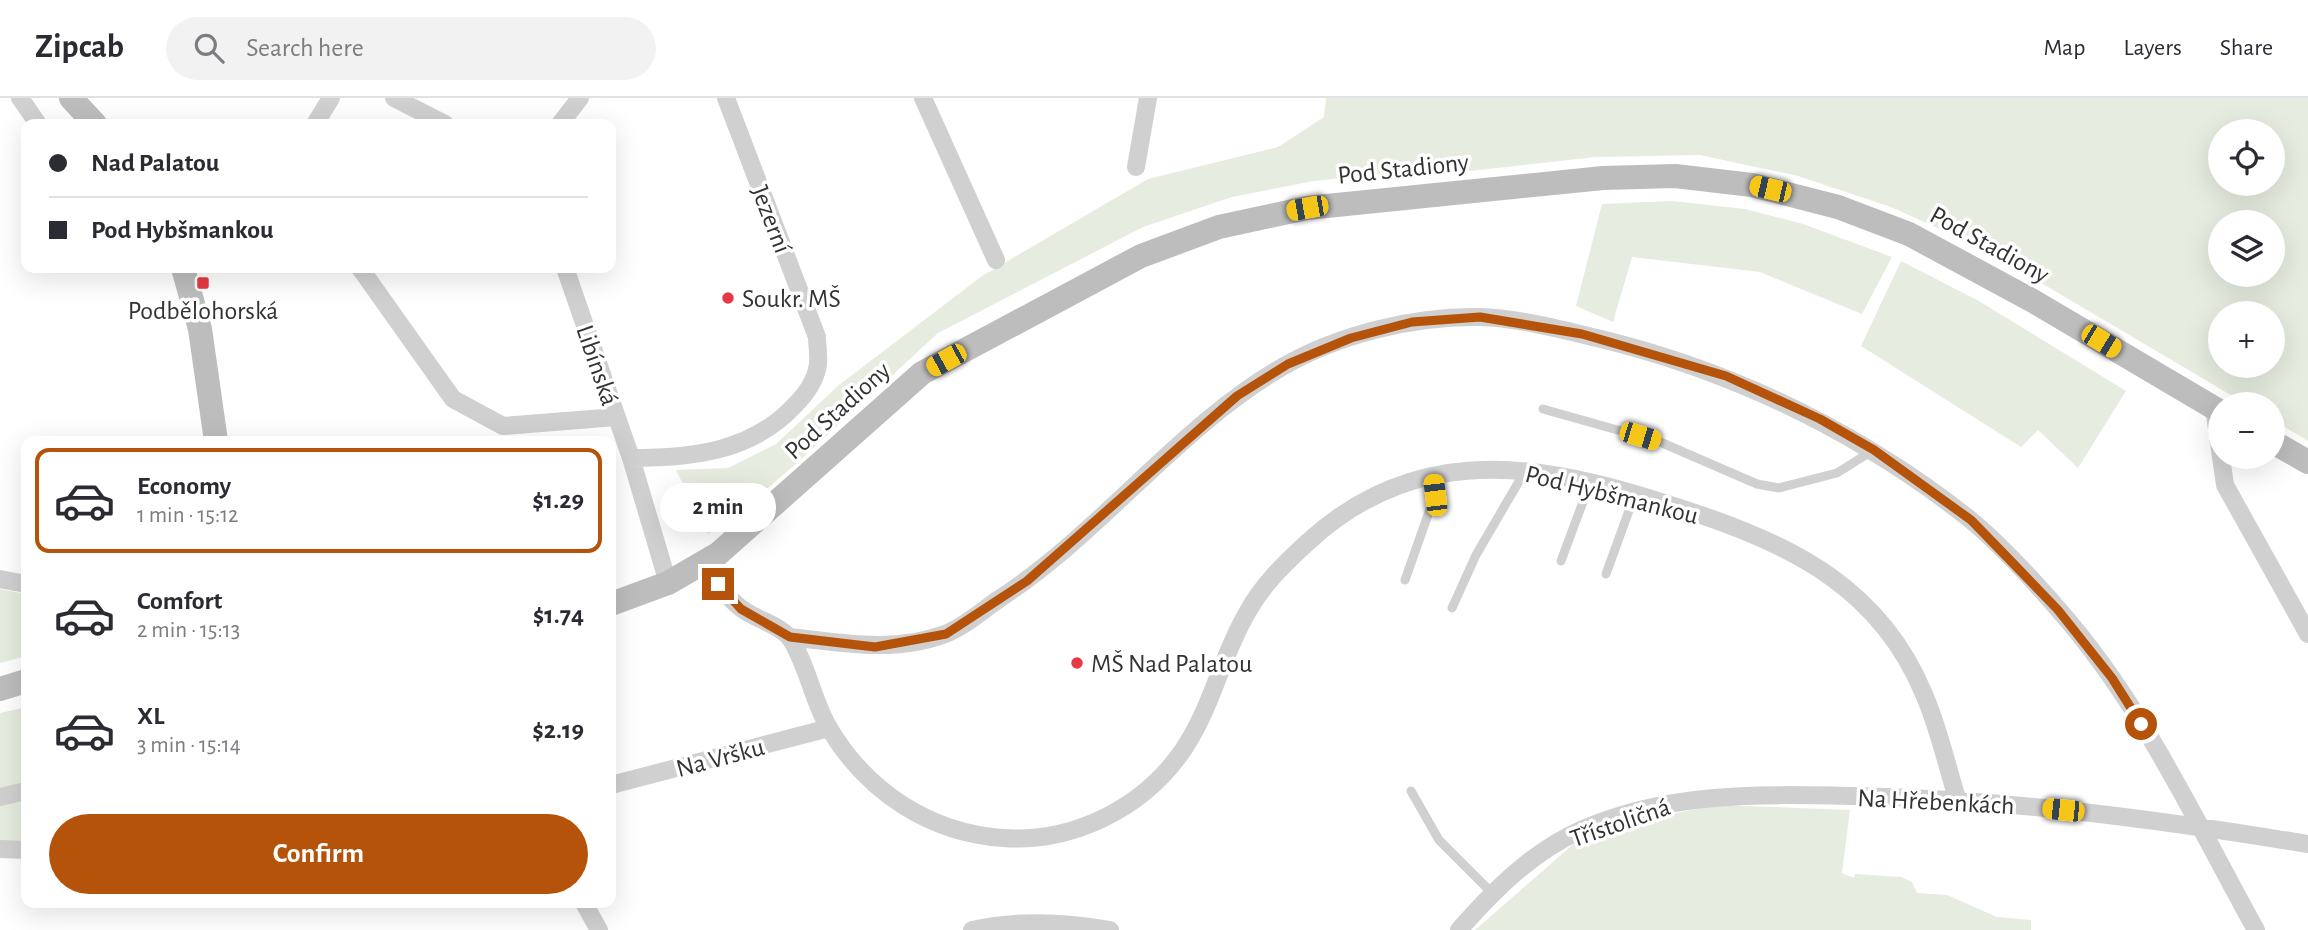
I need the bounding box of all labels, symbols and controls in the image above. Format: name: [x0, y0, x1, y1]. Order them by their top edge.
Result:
search box: [166, 17, 656, 80]
icon: search: [190, 29, 228, 67]
text: Zipcab: [35, 31, 124, 64]
text: Search here: [246, 35, 364, 61]
text: Map: [2043, 36, 2085, 60]
text: Layers: [2123, 36, 2182, 60]
text: Share: [2220, 36, 2273, 60]
map controls: [2208, 119, 2285, 469]
button: locate: [2208, 119, 2285, 196]
street label: Pod Stadiony: [1336, 149, 1470, 189]
text: Nad Palatou: [91, 150, 219, 176]
car: [1748, 174, 1793, 204]
street label: Jezerní: [746, 182, 796, 257]
car: [1285, 194, 1330, 222]
street label: Pod Stadiony: [1926, 202, 2053, 288]
button: layers: [2208, 210, 2285, 287]
text: Pod Hybšmankou: [91, 217, 274, 243]
marker: Podbělohorská: [195, 275, 211, 291]
place label: Soukr. MŠ: [742, 285, 841, 312]
marker: Soukr. MŠ: [720, 290, 736, 306]
place label: Podbělohorská: [128, 298, 278, 324]
button: +: [2208, 301, 2285, 378]
car: [2078, 321, 2125, 361]
street label: Libínská: [571, 322, 623, 409]
car: [923, 341, 970, 379]
street label: Pod Stadiony: [780, 357, 895, 464]
button: −: [2208, 392, 2285, 469]
car: [1617, 420, 1664, 452]
street label: Pod Hybšmankou: [1523, 461, 1701, 529]
icon: car: [53, 469, 116, 532]
text: Economy: [137, 473, 231, 499]
car: [1423, 473, 1448, 517]
callout: 2 min: [660, 482, 776, 532]
text: $1.29: [532, 487, 584, 513]
text: 2 min: [692, 496, 744, 519]
text: 1 min · 15:12: [137, 504, 239, 527]
route end: [702, 568, 734, 600]
icon: car: [53, 584, 116, 647]
text: Comfort: [137, 588, 222, 614]
text: $1.74: [533, 602, 584, 628]
text: 2 min · 15:13: [137, 619, 240, 642]
place label: MŠ Nad Palatou: [1091, 650, 1252, 677]
marker: MŠ Nad Palatou: [1069, 655, 1085, 671]
icon: car: [53, 699, 116, 762]
text: XL: [137, 703, 164, 729]
route start: [2125, 708, 2157, 740]
text: $2.19: [532, 717, 584, 743]
text: 3 min · 15:14: [137, 734, 241, 757]
street label: Na Vršku: [673, 734, 767, 782]
street label: Na Hřebenkách: [1857, 785, 2015, 819]
street label: Třístoličná: [1567, 794, 1674, 852]
car: [2042, 797, 2085, 823]
button: Confirm: [49, 814, 588, 894]

